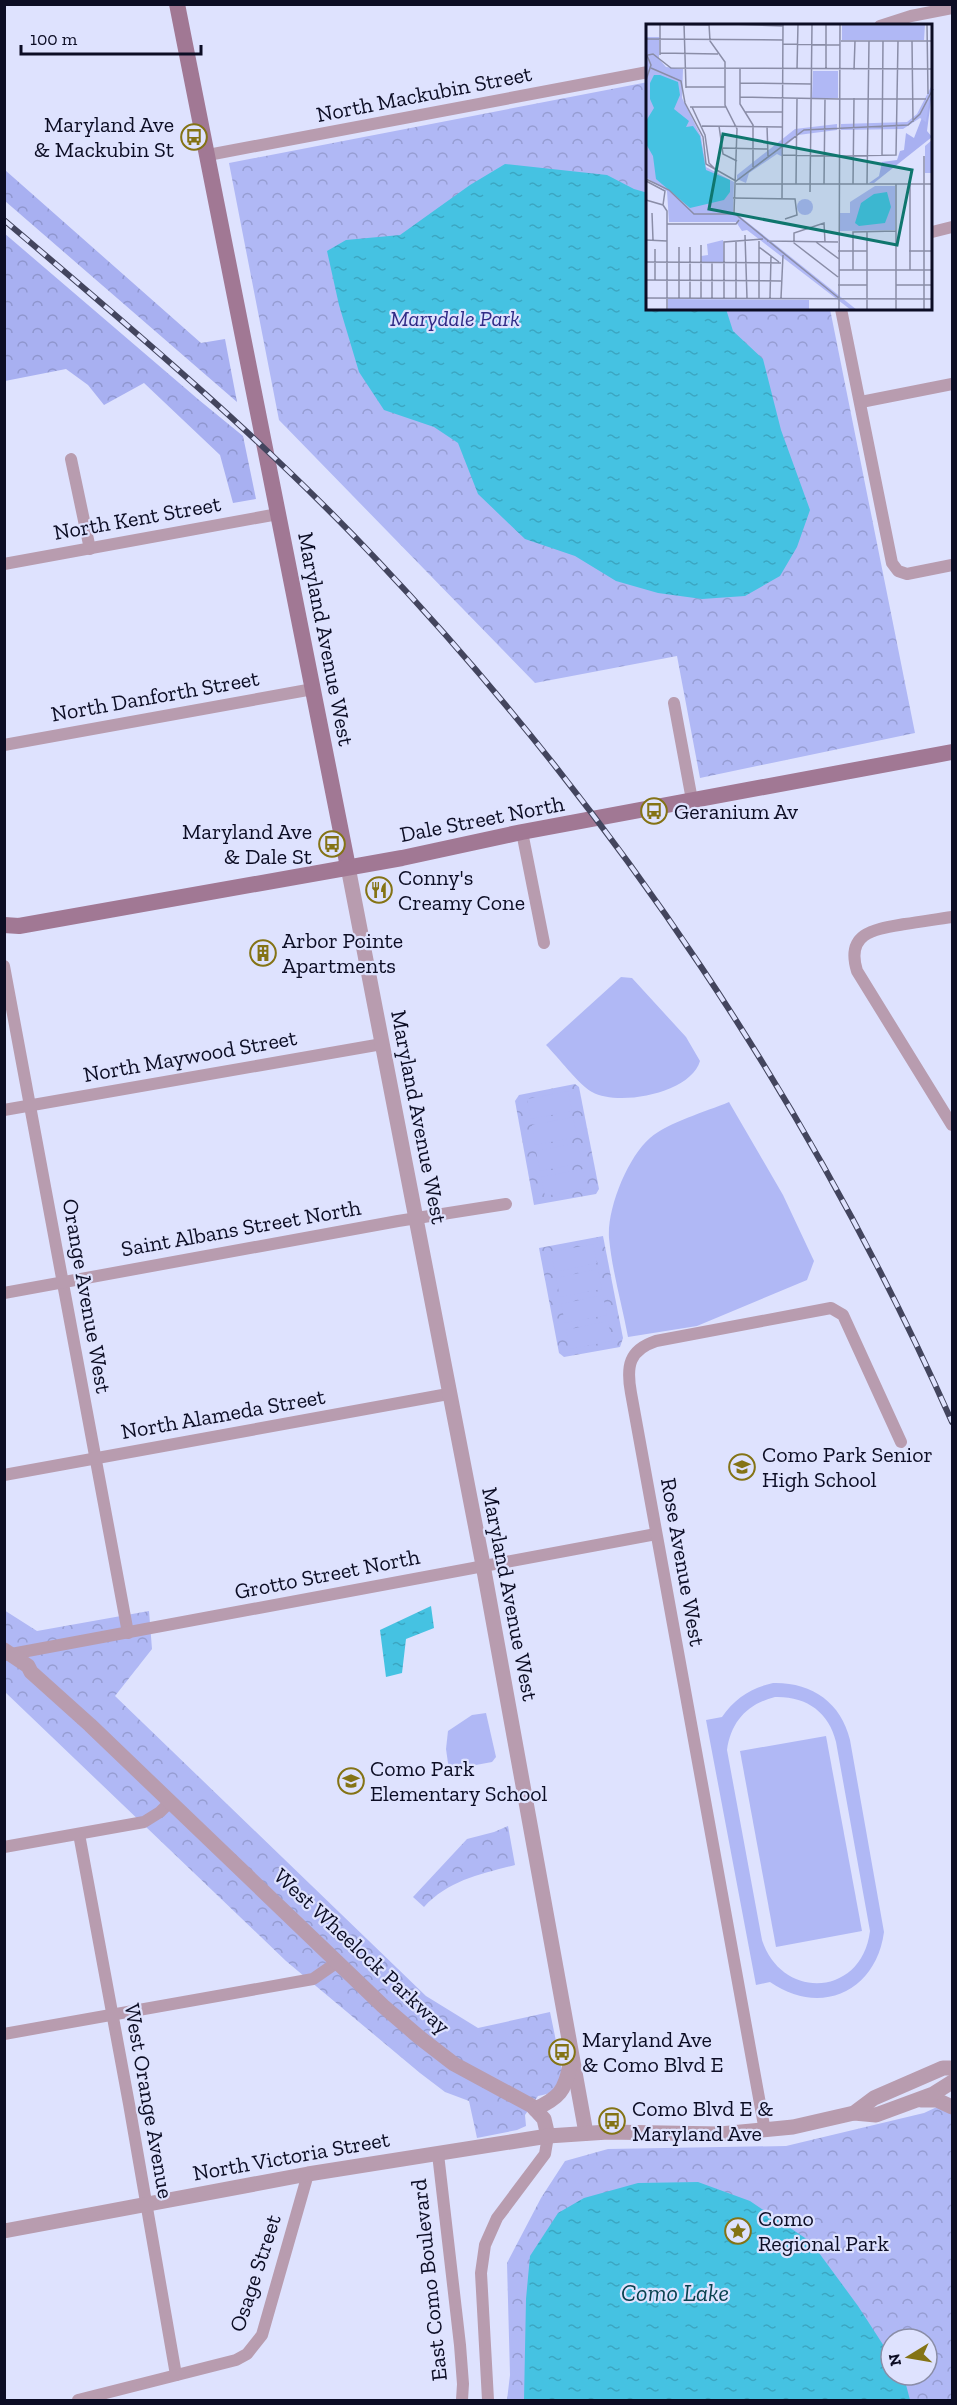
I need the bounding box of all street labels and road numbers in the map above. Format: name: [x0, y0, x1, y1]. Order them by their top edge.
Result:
street label: North Mackubin Street: [314, 60, 535, 128]
street label: North Kent Street: [51, 490, 224, 546]
street label: Maryland Avenue West: [292, 530, 360, 749]
street label: North Danforth Street: [49, 664, 262, 728]
street label: Dale Street North: [397, 790, 567, 848]
street label: Maryland Avenue West: [385, 1008, 453, 1227]
street label: North Maywood Street: [81, 1024, 300, 1088]
street label: Saint Albans Street North: [119, 1193, 364, 1262]
street label: Orange Avenue West: [57, 1197, 118, 1396]
street label: North Alameda Street: [119, 1383, 328, 1445]
street label: Rose Avenue West: [655, 1476, 711, 1649]
street label: Maryland Avenue West: [476, 1485, 544, 1704]
street label: Grotto Street North: [232, 1543, 423, 1605]
street label: West Wheelock Parkway: [268, 1862, 456, 2040]
street label: West Orange Avenue: [119, 2001, 179, 2201]
street label: North Victoria Street: [190, 2125, 392, 2187]
street label: East Como Boulevard: [405, 2178, 453, 2382]
street label: Osage Street: [223, 2210, 287, 2335]

